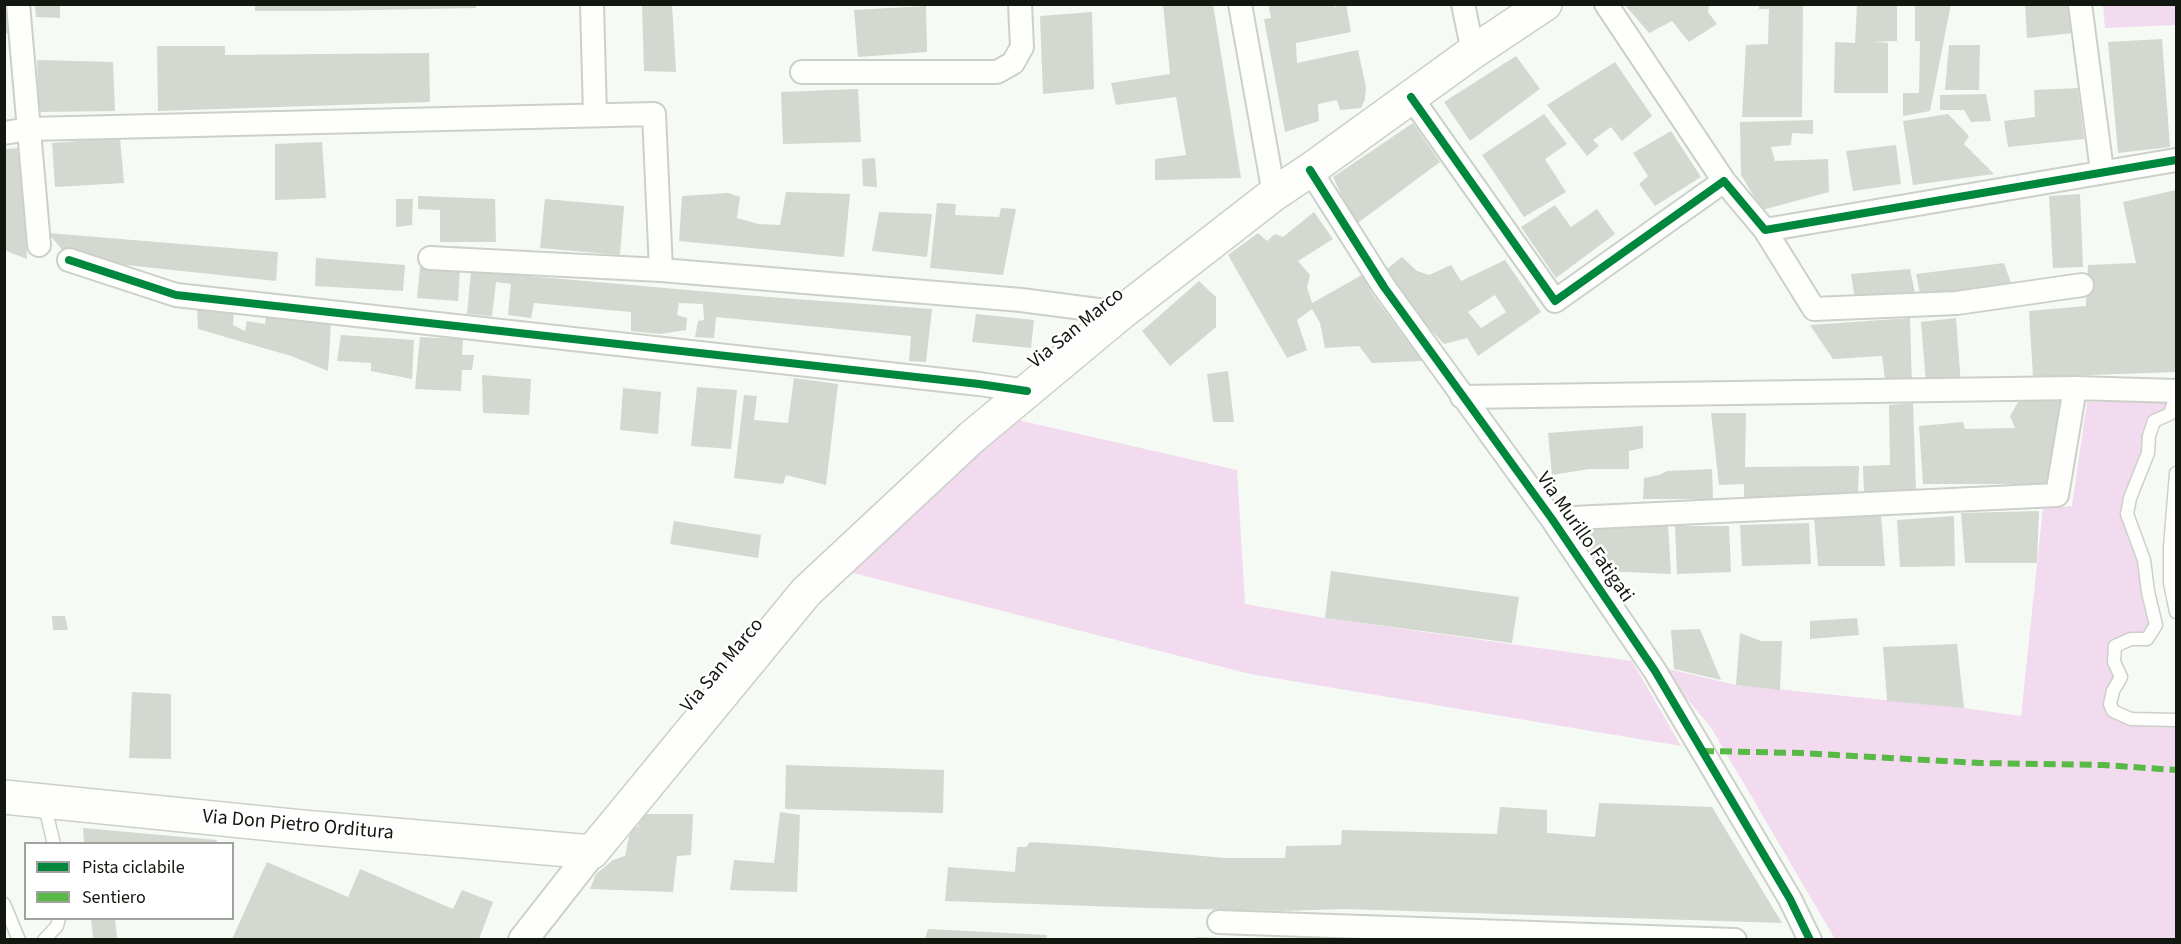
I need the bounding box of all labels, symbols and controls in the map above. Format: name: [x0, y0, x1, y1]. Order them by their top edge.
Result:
street label: Via San Marco: [1024, 283, 1130, 375]
street label: Via Murillo Fatigati: [1530, 468, 1638, 608]
street label: Via San Marco: [677, 614, 769, 718]
street label: Via Don Pietro Orditura: [201, 806, 395, 846]
legend: [24, 842, 234, 920]
text: Pista ciclabile: [82, 855, 185, 880]
text: Sentiero: [82, 885, 146, 910]

